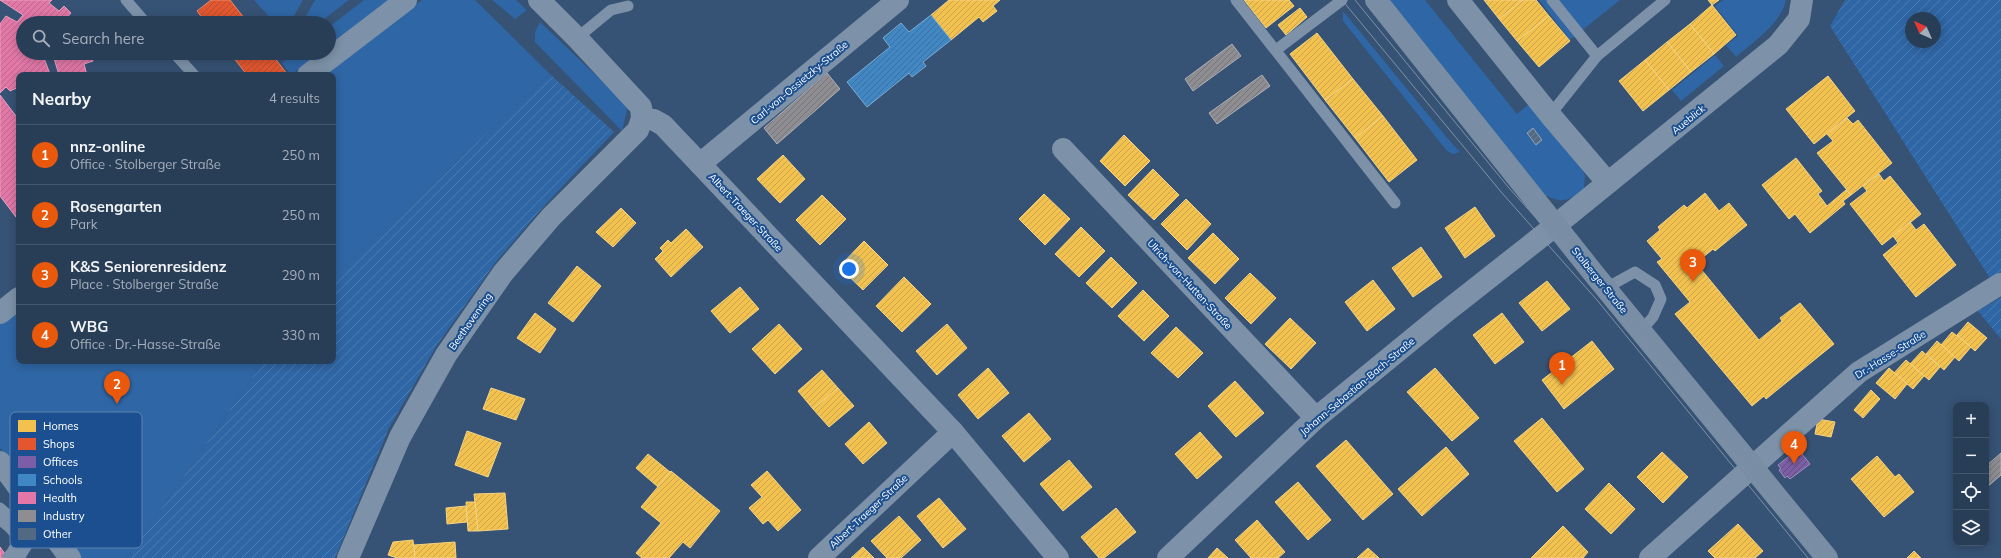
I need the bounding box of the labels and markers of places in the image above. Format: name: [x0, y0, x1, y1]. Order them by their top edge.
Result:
pin: 3: [1680, 249, 1706, 282]
pin: 1: [1549, 352, 1575, 385]
pin: 2: [104, 371, 130, 404]
pin: 4: [1781, 431, 1807, 464]

